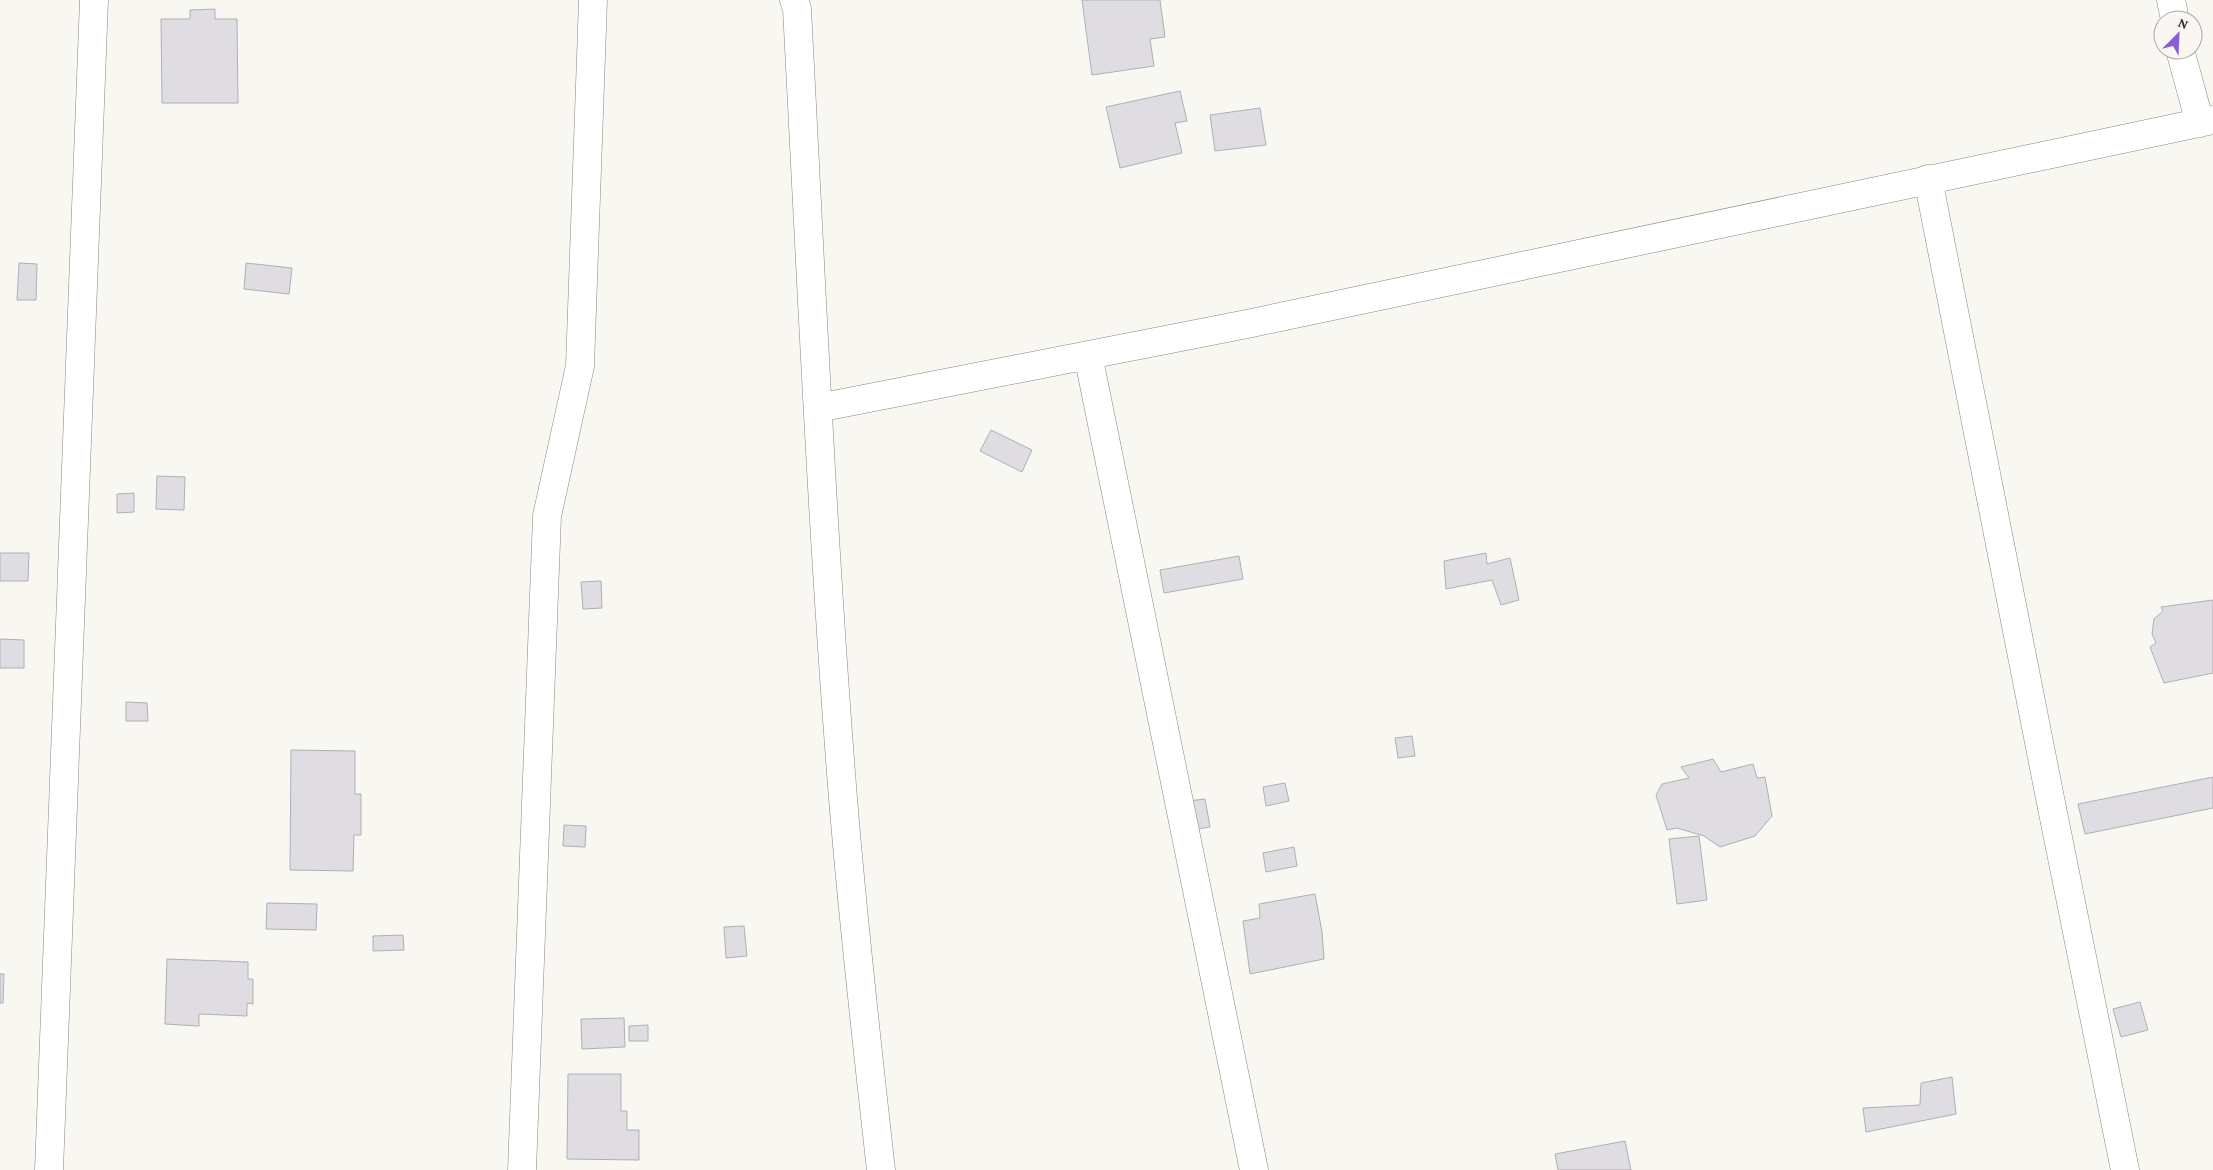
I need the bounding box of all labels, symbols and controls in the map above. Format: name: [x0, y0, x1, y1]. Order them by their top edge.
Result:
north arrow: [2153, 10, 2203, 60]
text: N: [2176, 14, 2191, 33]

